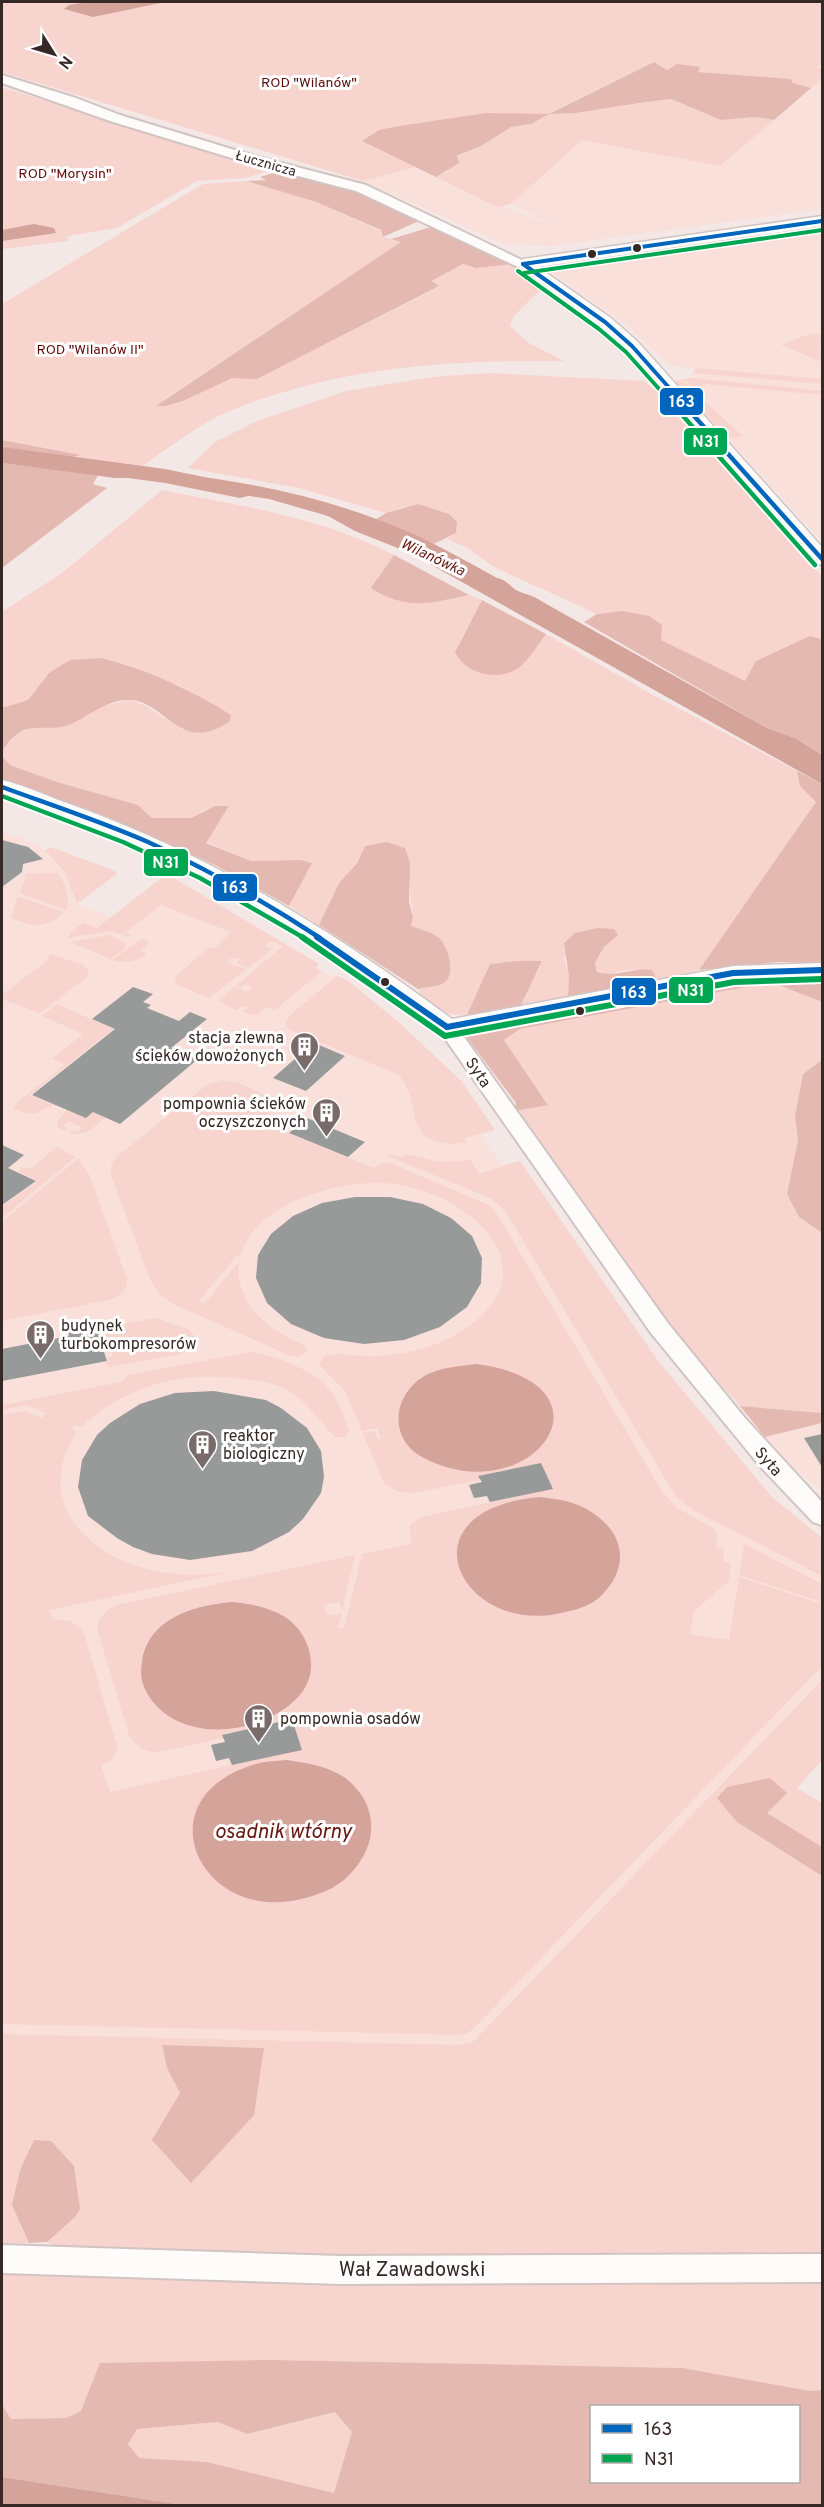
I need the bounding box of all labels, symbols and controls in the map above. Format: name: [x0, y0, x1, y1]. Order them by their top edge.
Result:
north arrow: [24, 24, 84, 84]
text: N: [53, 51, 76, 72]
park label: ROD "Wilanów": [261, 75, 357, 92]
street label: Łucznicza: [233, 148, 298, 181]
park label: ROD "Morysin": [18, 166, 112, 183]
unlabelled marker: [631, 242, 643, 254]
unlabelled marker: [586, 248, 598, 260]
park label: ROD "Wilanów II": [36, 342, 144, 359]
line badge: 163: [659, 387, 704, 416]
text: 163: [669, 393, 695, 413]
line badge: N31: [683, 427, 728, 456]
text: N31: [692, 433, 720, 453]
water label: Wilanówka: [397, 535, 468, 582]
line badge: N31: [143, 848, 189, 877]
text: N31: [152, 854, 180, 874]
line badge: 163: [212, 873, 258, 902]
text: 163: [222, 879, 248, 899]
unlabelled marker: [379, 976, 391, 988]
line badge: N31: [668, 976, 714, 1004]
line badge: 163: [611, 977, 657, 1006]
text: N31: [677, 982, 705, 1002]
text: 163: [621, 984, 647, 1004]
unlabelled marker: [574, 1005, 586, 1017]
place label: stacja zlewna ścieków dowożonych: [135, 1029, 284, 1067]
building icon: stacja zlewna ścieków dowożonych: [289, 1030, 321, 1072]
street label: Syta: [460, 1054, 495, 1092]
place label: pompownia ścieków oczyszczonych: [163, 1095, 306, 1133]
building icon: pompownia ścieków oczyszczonych: [311, 1096, 343, 1138]
place label: budynek turbokompresorów: [61, 1317, 196, 1355]
building icon: budynek turbokompresorów: [24, 1318, 56, 1360]
place label: reaktor biologiczny: [223, 1427, 305, 1465]
building icon: reaktor biologiczny: [186, 1428, 218, 1470]
street label: Syta: [749, 1444, 786, 1481]
building icon: pompownia osadów: [243, 1702, 275, 1744]
place label: pompownia osadów: [280, 1710, 421, 1730]
water label: osadnik wtórny: [214, 1819, 353, 1846]
street label: Wał Zawadowski: [339, 2258, 485, 2284]
legend: [590, 2405, 800, 2483]
text: 163: [644, 2419, 672, 2442]
text: N31: [644, 2449, 674, 2472]

